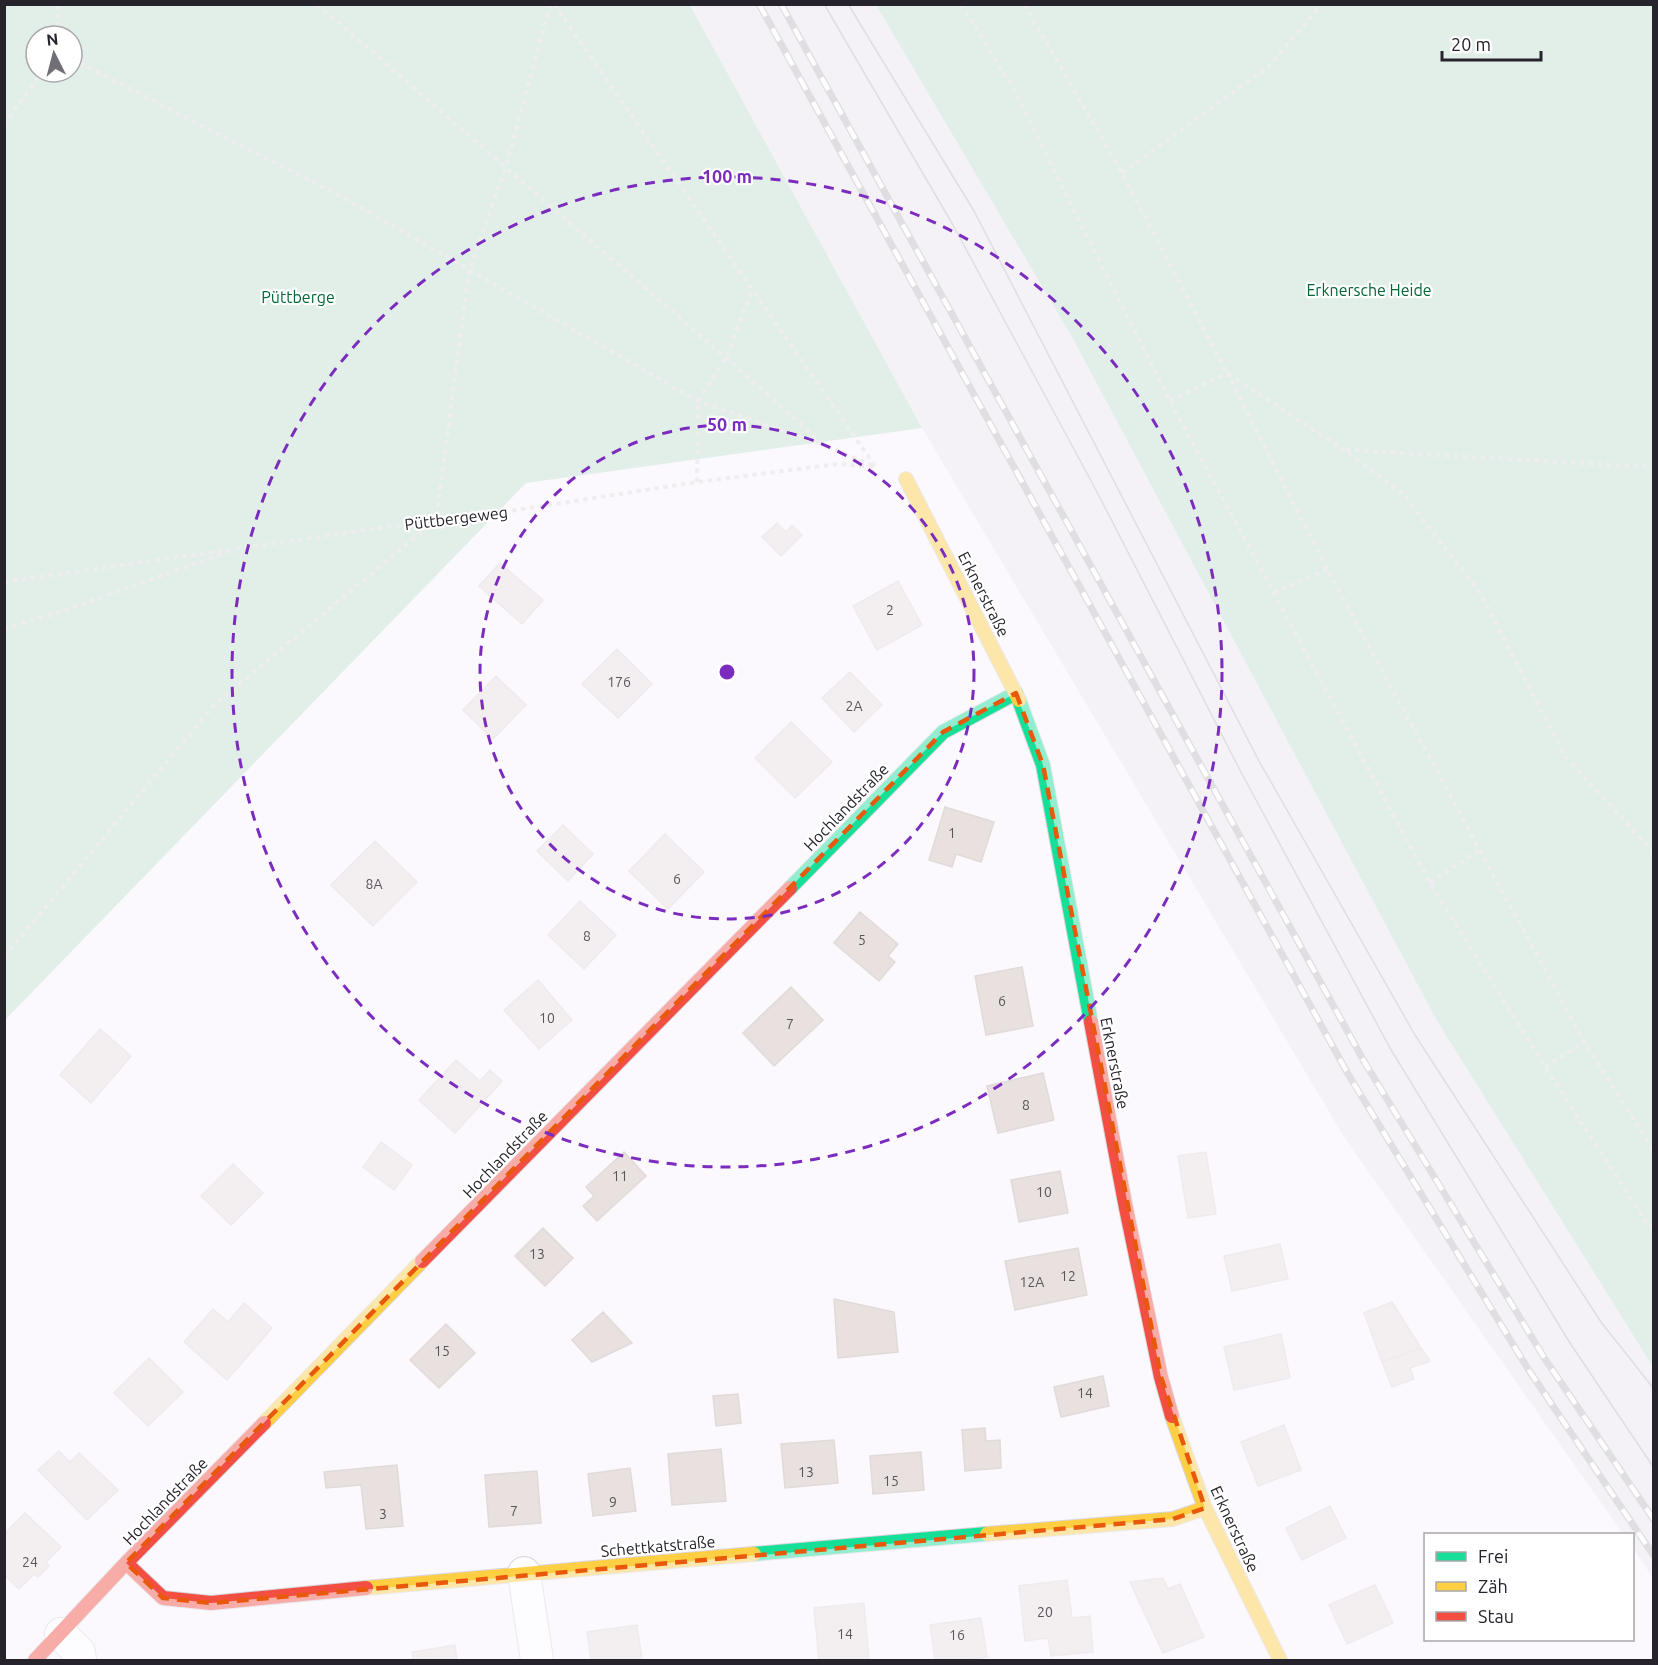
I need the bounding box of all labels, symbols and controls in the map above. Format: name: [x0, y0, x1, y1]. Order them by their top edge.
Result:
north arrow: [24, 24, 84, 84]
scale bar: [1442, 24, 1541, 62]
text: N: [46, 30, 59, 49]
text: 20 m: [1451, 34, 1491, 54]
text: 100 m: [702, 166, 752, 186]
park label: Erknersche Heide: [1306, 281, 1432, 299]
park label: Püttberge: [261, 288, 335, 306]
text: 50 m: [707, 414, 747, 434]
street label: Püttbergeweg: [403, 503, 509, 533]
street label: Erknerstraße: [955, 548, 1013, 640]
house number: 2: [886, 602, 894, 618]
centre of rings: [717, 662, 737, 682]
house number: 176: [607, 674, 631, 690]
house number: 2A: [846, 698, 863, 714]
street label: Hochlandstraße: [800, 760, 892, 854]
house number: 1: [948, 825, 956, 841]
house number: 6: [673, 871, 681, 887]
house number: 8A: [366, 876, 383, 892]
house number: 8: [583, 928, 591, 944]
house number: 5: [858, 932, 866, 948]
house number: 6: [998, 993, 1006, 1009]
house number: 10: [539, 1010, 555, 1026]
house number: 7: [786, 1016, 794, 1032]
street label: Erknerstraße: [1097, 1016, 1133, 1110]
house number: 8: [1022, 1097, 1030, 1113]
street label: Hochlandstraße: [459, 1107, 551, 1201]
house number: 11: [612, 1168, 628, 1184]
house number: 10: [1036, 1184, 1052, 1200]
house number: 13: [529, 1246, 545, 1262]
house number: 12: [1060, 1268, 1076, 1284]
house number: 12A: [1020, 1274, 1044, 1290]
house number: 15: [434, 1343, 450, 1359]
house number: 14: [1077, 1385, 1093, 1401]
street label: Hochlandstraße: [119, 1454, 211, 1548]
house number: 13: [798, 1464, 814, 1480]
house number: 15: [883, 1473, 899, 1489]
street label: Erknerstraße: [1207, 1483, 1263, 1575]
house number: 9: [609, 1494, 617, 1510]
house number: 7: [510, 1503, 518, 1519]
house number: 3: [379, 1506, 387, 1522]
street label: Schettkatstraße: [600, 1532, 716, 1560]
legend: [1424, 1533, 1634, 1641]
text: Frei: [1478, 1546, 1508, 1566]
house number: 24: [22, 1554, 38, 1570]
text: Zäh: [1478, 1576, 1508, 1596]
house number: 20: [1037, 1604, 1053, 1620]
text: Stau: [1478, 1606, 1514, 1626]
house number: 14: [837, 1626, 853, 1642]
house number: 16: [949, 1627, 965, 1643]

